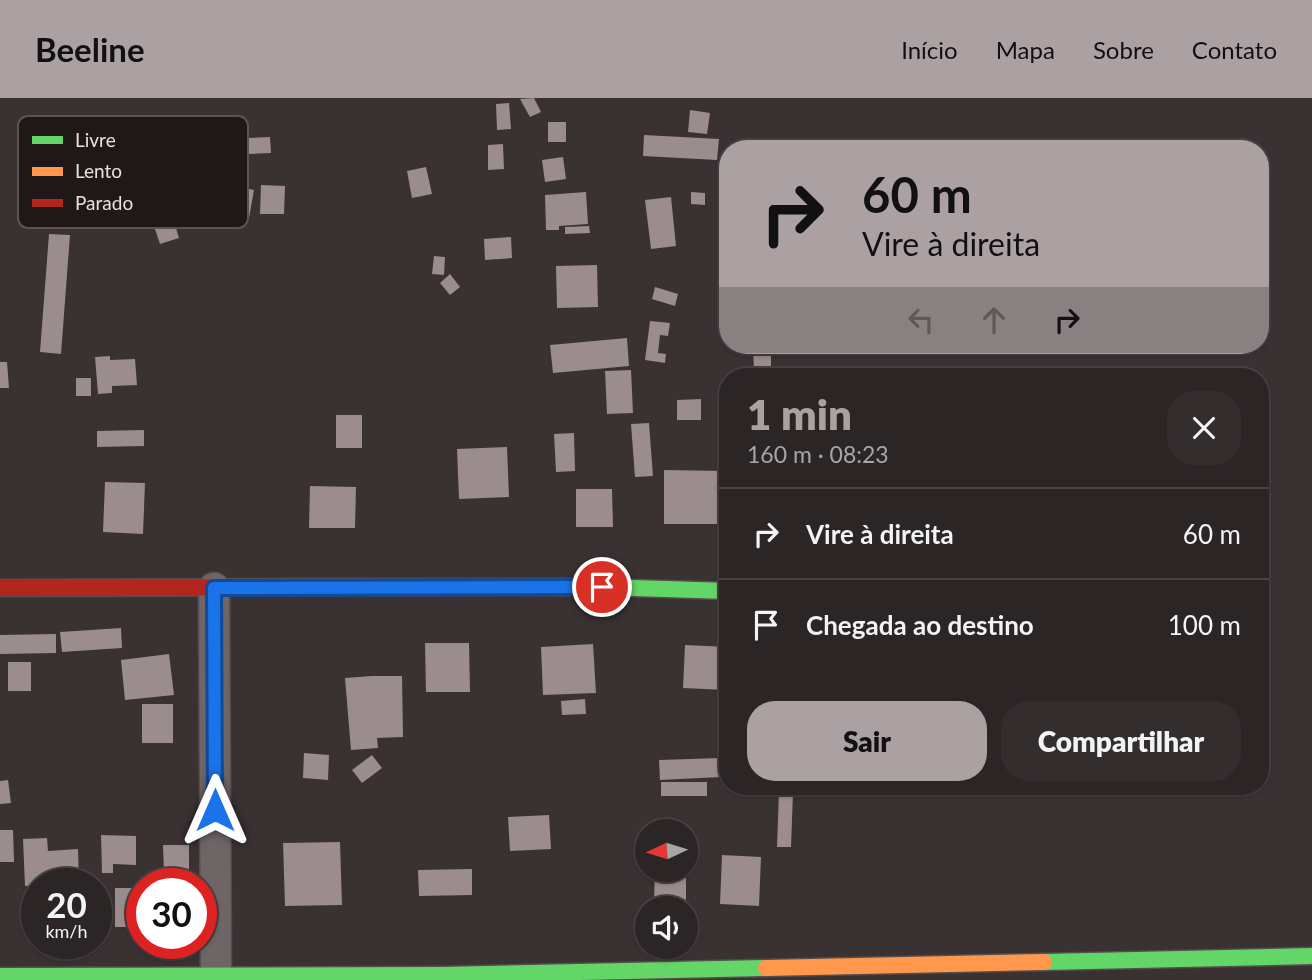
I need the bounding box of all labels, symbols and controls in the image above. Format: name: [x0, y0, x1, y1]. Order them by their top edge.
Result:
text: Beeline: [35, 29, 145, 69]
text: Início: [901, 35, 958, 64]
text: Mapa: [996, 35, 1055, 64]
text: Sobre: [1093, 35, 1154, 64]
text: Contato: [1192, 35, 1277, 64]
legend: [18, 116, 248, 228]
text: Livre: [75, 128, 116, 151]
text: Lento: [75, 159, 122, 182]
text: 60 m: [862, 165, 972, 223]
icon: right: [747, 168, 838, 259]
text: Parado: [75, 191, 133, 214]
text: Vire à direita: [862, 224, 1040, 263]
icon: left: [902, 301, 940, 339]
icon: ahead: [975, 301, 1013, 339]
icon: right: [1048, 301, 1086, 339]
text: 1 min: [747, 389, 852, 439]
button: close: [1167, 391, 1241, 465]
text: 160 m · 08:23: [747, 440, 889, 468]
icon: right: [747, 515, 785, 553]
text: Vire à direita: [806, 518, 954, 550]
text: 60 m: [1183, 518, 1241, 550]
pin: [572, 557, 632, 617]
icon: arrive: [583, 568, 621, 606]
icon: arrive: [747, 606, 785, 644]
text: Chegada ao destino: [806, 609, 1034, 641]
text: 100 m: [1168, 609, 1241, 641]
button: Sair: [747, 701, 987, 781]
button: Compartilhar: [1001, 701, 1241, 781]
position arrow: [178, 773, 252, 847]
north arrow: [635, 819, 698, 882]
map controls: [635, 819, 698, 959]
speed limit sign: 30: [126, 868, 217, 959]
text: 20: [46, 883, 87, 925]
button: sound: [635, 896, 698, 959]
text: km/h: [45, 920, 88, 942]

